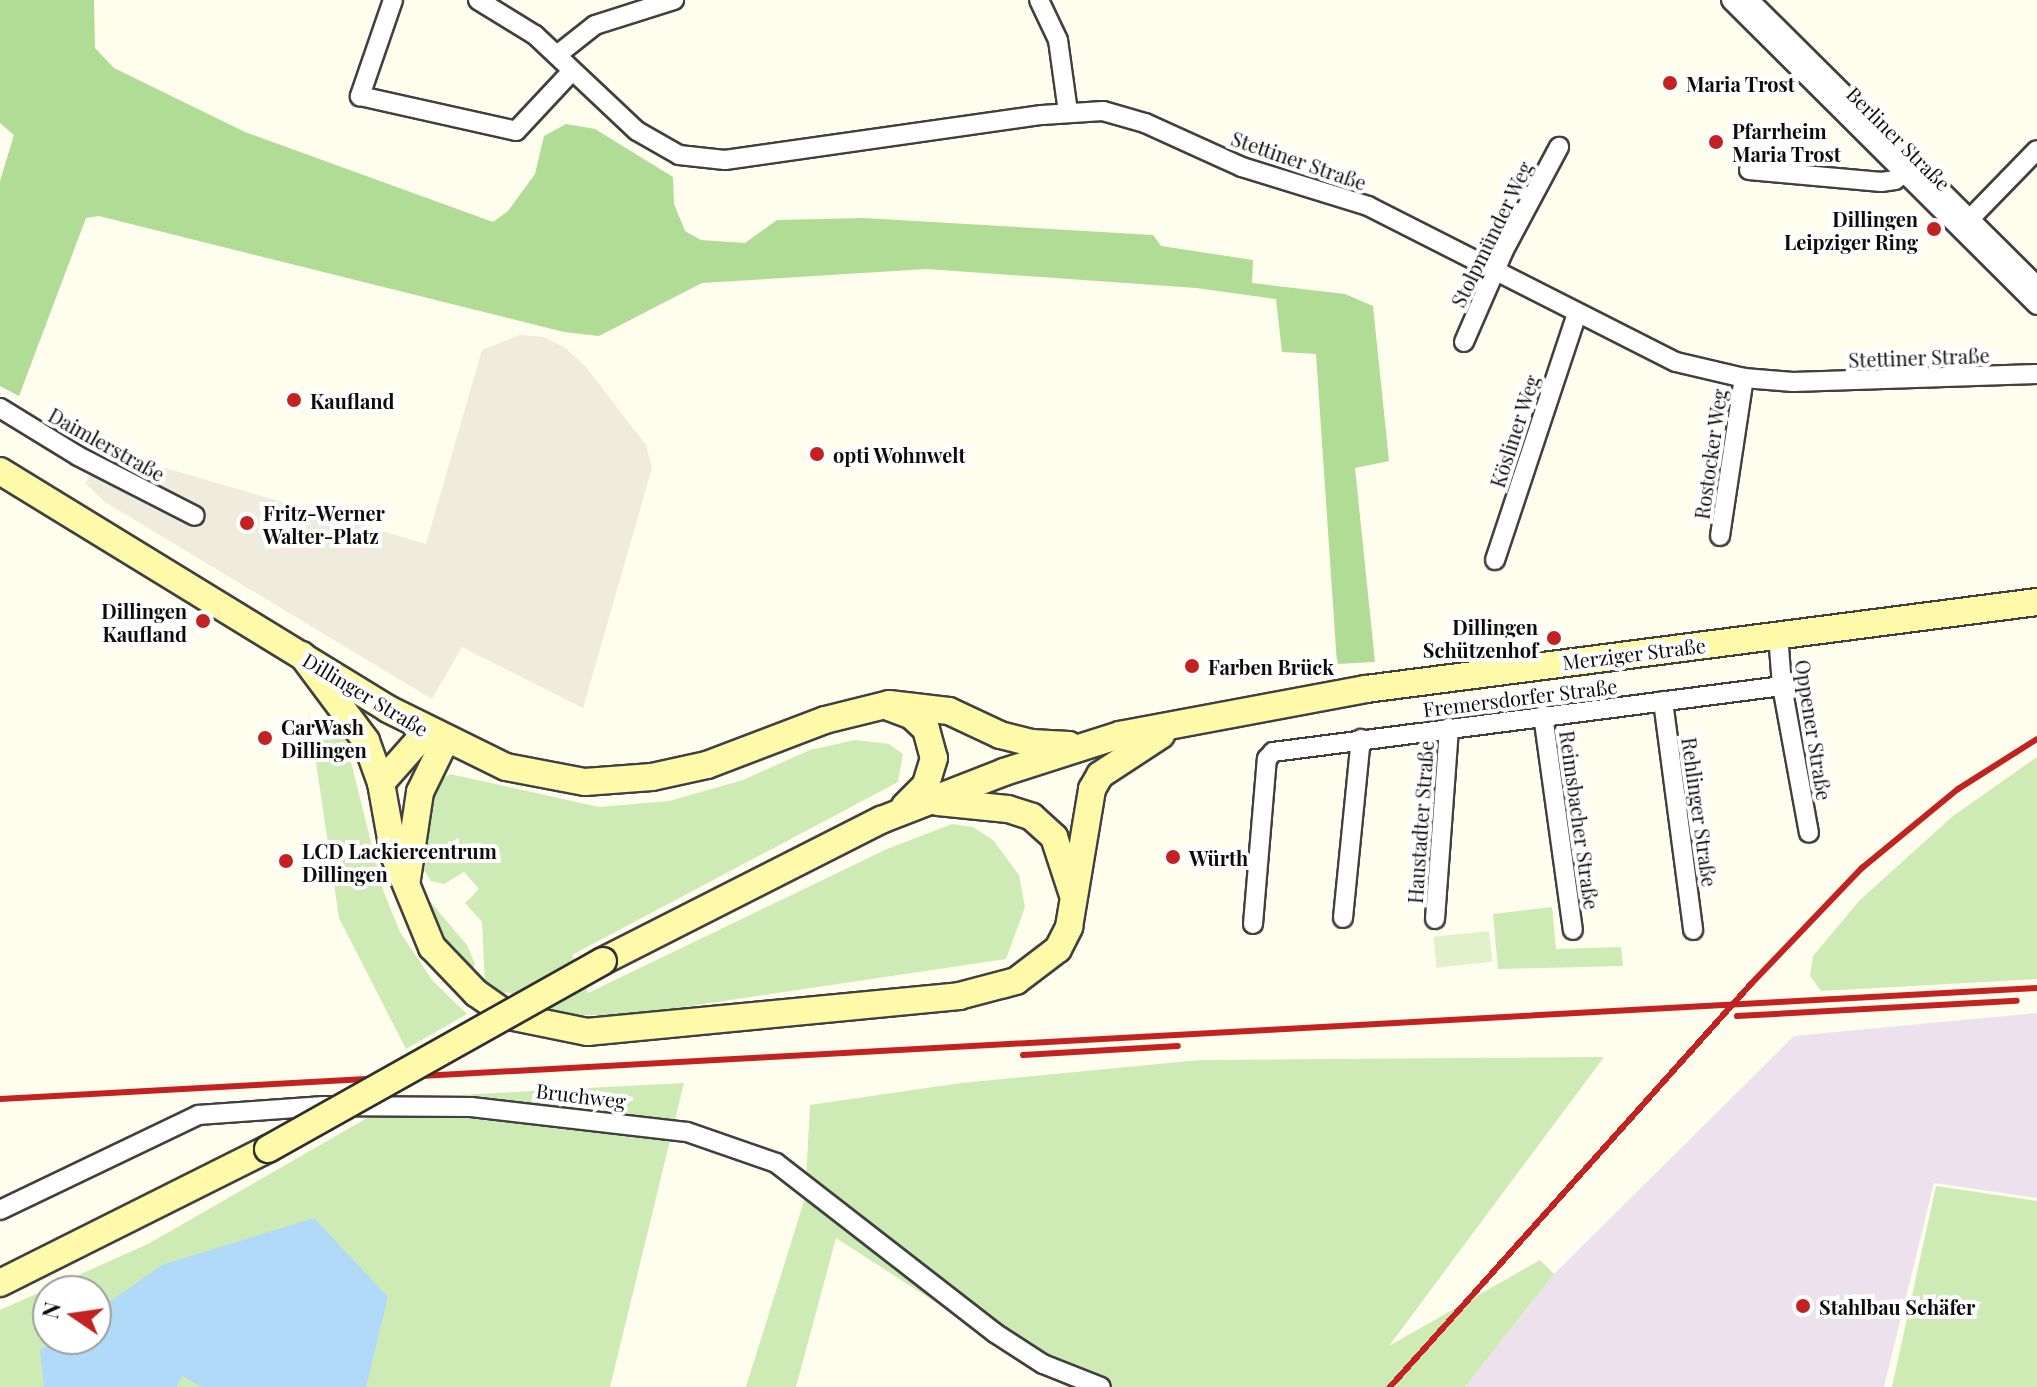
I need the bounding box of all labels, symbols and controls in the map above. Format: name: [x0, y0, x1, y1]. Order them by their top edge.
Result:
place label: Maria Trost: [1686, 71, 1795, 95]
marker: Maria Trost: [1661, 74, 1679, 92]
street label: Berliner Straße: [1842, 81, 1956, 195]
place label: Pfarrheim Maria Trost: [1732, 118, 1841, 165]
street label: Stettiner Straße: [1228, 126, 1370, 194]
marker: Pfarrheim Maria Trost: [1707, 133, 1725, 151]
street label: Stolpmünder Weg: [1445, 157, 1537, 311]
place label: Dillingen Leipziger Ring: [1784, 206, 1918, 253]
marker: Dillingen Leipziger Ring: [1925, 220, 1943, 238]
street label: Stettiner Straße: [1848, 343, 1990, 371]
street label: Kösliner Weg: [1484, 371, 1544, 491]
street label: Rostocker Weg: [1689, 387, 1731, 521]
place label: Kaufland: [310, 388, 395, 412]
marker: Kaufland: [285, 391, 303, 409]
street label: Daimlerstraße: [45, 402, 169, 486]
place label: opti Wohnwelt: [833, 442, 966, 466]
marker: opti Wohnwelt: [808, 445, 826, 463]
place label: Fritz-Werner Walter-Platz: [263, 500, 385, 547]
marker: Fritz-Werner Walter-Platz: [238, 514, 256, 532]
place label: Dillingen Kaufland: [101, 598, 187, 645]
marker: Dillingen Kaufland: [194, 612, 212, 630]
place label: Dillingen Schützenhof: [1423, 614, 1538, 661]
marker: Dillingen Schützenhof: [1545, 629, 1563, 647]
street label: Merziger Straße: [1561, 632, 1707, 674]
street label: Dillinger Straße: [299, 647, 433, 741]
place label: Farben Brück: [1208, 654, 1334, 678]
marker: Farben Brück: [1183, 657, 1201, 675]
street label: Oppener Straße: [1791, 658, 1837, 802]
street label: Fremersdorfer Straße: [1421, 673, 1619, 721]
place label: CarWash Dillingen: [281, 714, 367, 761]
marker: CarWash Dillingen: [256, 729, 274, 747]
street label: Reimsbacher Straße: [1556, 729, 1604, 911]
street label: Rehlinger Straße: [1678, 736, 1722, 888]
street label: Haustadter Straße: [1402, 739, 1438, 905]
place label: LCD Lackiercentrum Dillingen: [302, 838, 497, 885]
place label: Würth: [1189, 845, 1248, 869]
marker: Würth: [1164, 848, 1182, 866]
marker: LCD Lackiercentrum Dillingen: [277, 852, 295, 870]
street label: Bruchweg: [535, 1078, 627, 1112]
north arrow: [32, 1275, 112, 1355]
place label: Stahlbau Schäfer: [1819, 1294, 1975, 1318]
marker: Stahlbau Schäfer: [1794, 1297, 1812, 1315]
text: N: [34, 1299, 67, 1321]

